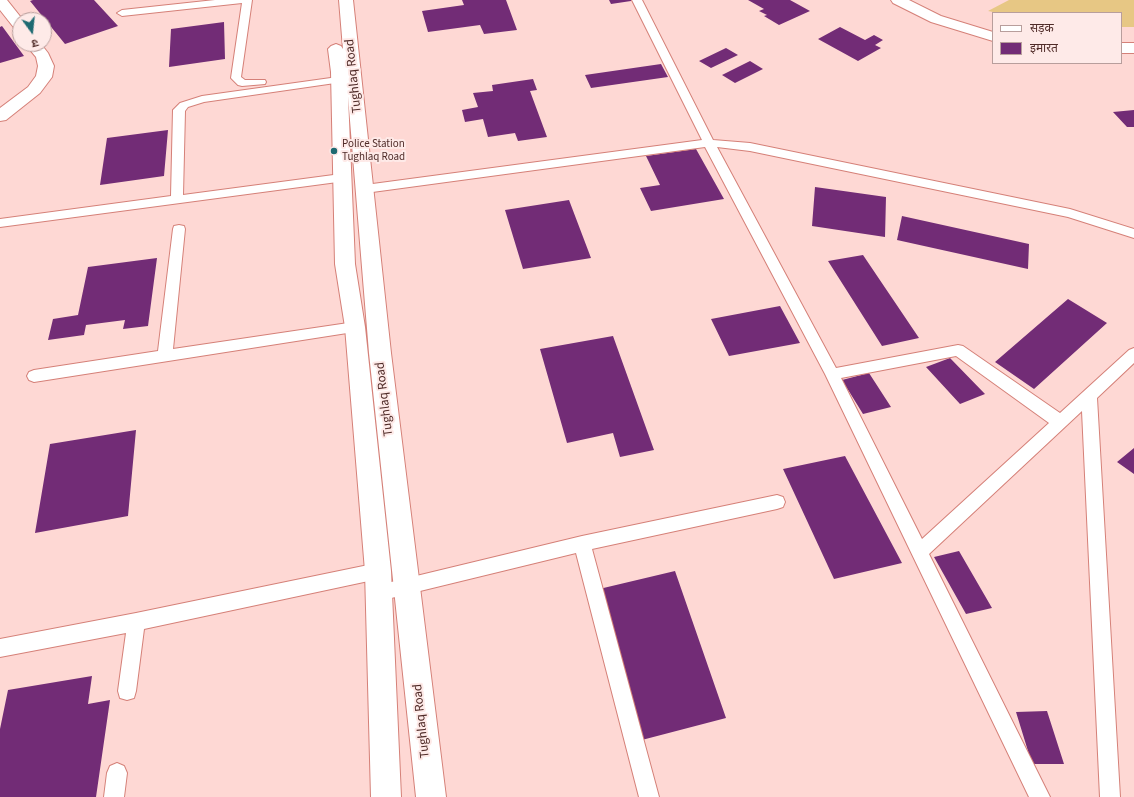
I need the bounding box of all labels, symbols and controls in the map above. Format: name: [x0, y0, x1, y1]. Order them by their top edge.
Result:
north arrow: [12, 12, 52, 52]
legend: [992, 12, 1122, 64]
text: सड़क: [1030, 20, 1054, 37]
text: उ: [30, 35, 40, 51]
street label: Tughlaq Road: [342, 38, 366, 114]
text: इमारत: [1030, 40, 1058, 57]
place label: Police Station Tughlaq Road: [342, 138, 405, 164]
marker: Police Station Tughlaq Road: [329, 146, 339, 156]
street label: Tughlaq Road: [373, 361, 397, 437]
street label: Tughlaq Road: [410, 683, 434, 759]

